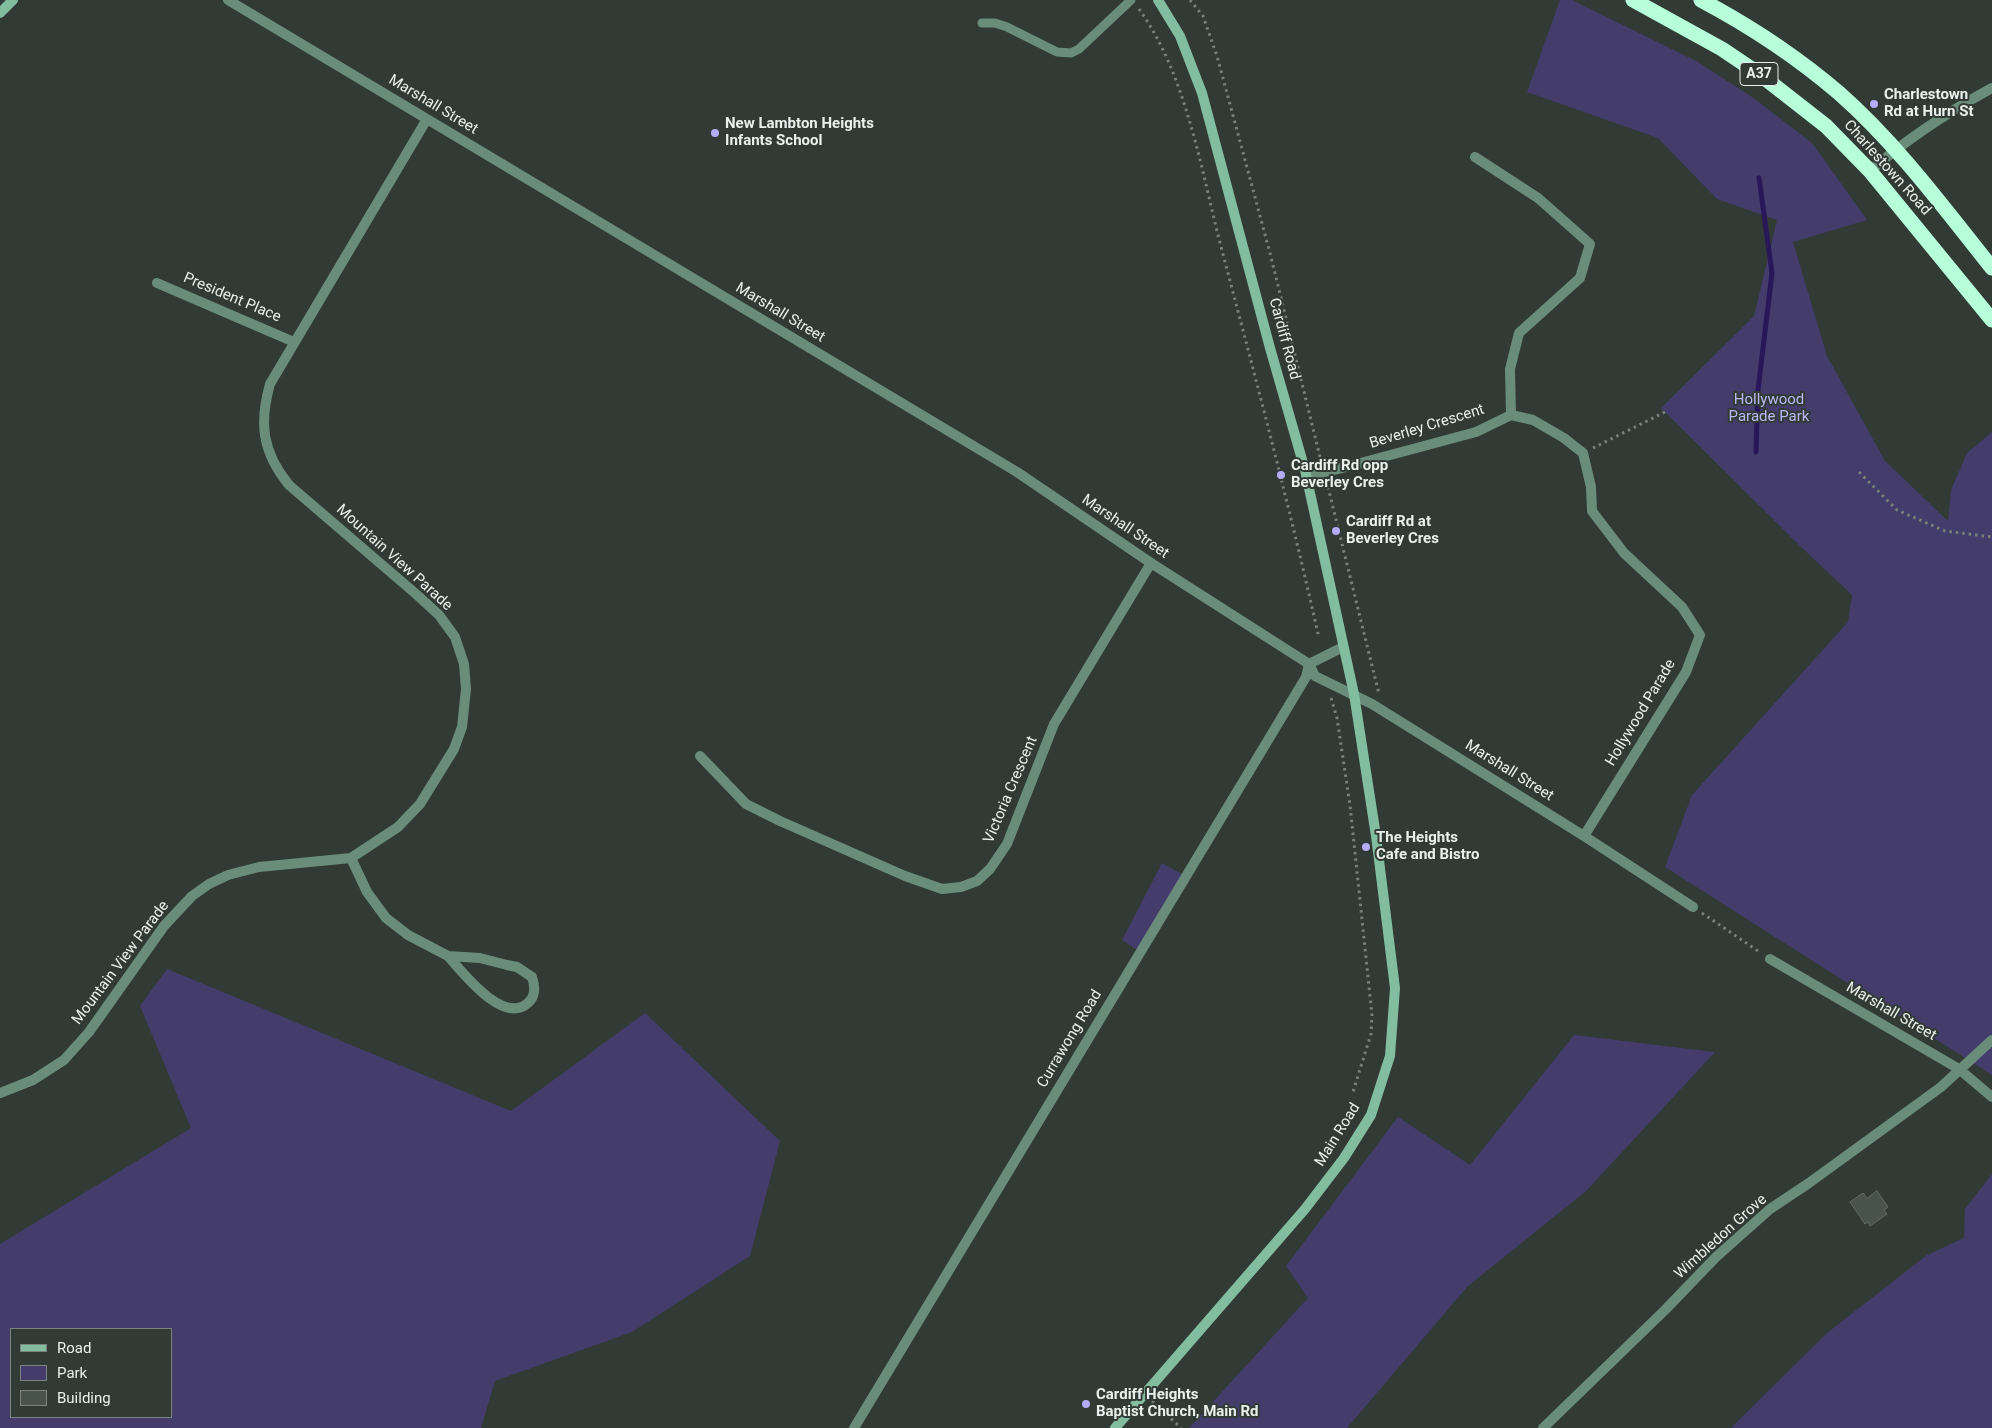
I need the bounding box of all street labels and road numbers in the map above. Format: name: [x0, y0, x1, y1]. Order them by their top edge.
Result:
road number: A37: [1740, 62, 1778, 86]
street label: Marshall Street: [385, 71, 481, 139]
street label: Charlestown Road: [1840, 117, 1934, 219]
street label: President Place: [181, 269, 283, 327]
street label: Marshall Street: [732, 279, 828, 347]
street label: Cardiff Road: [1264, 296, 1304, 382]
street label: Beverley Crescent: [1367, 401, 1487, 453]
street label: Marshall Street: [1078, 491, 1172, 563]
street label: Mountain View Parade: [332, 501, 456, 615]
street label: Hollywood Parade: [1602, 656, 1680, 770]
street label: Victoria Crescent: [980, 734, 1042, 846]
street label: Marshall Street: [1461, 737, 1557, 805]
street label: Mountain View Parade: [69, 898, 173, 1028]
street label: Marshall Street: [1843, 979, 1939, 1045]
street label: Currawong Road: [1034, 987, 1106, 1091]
street label: Main Road: [1311, 1100, 1365, 1170]
street label: Wimbledon Grove: [1671, 1191, 1771, 1283]

